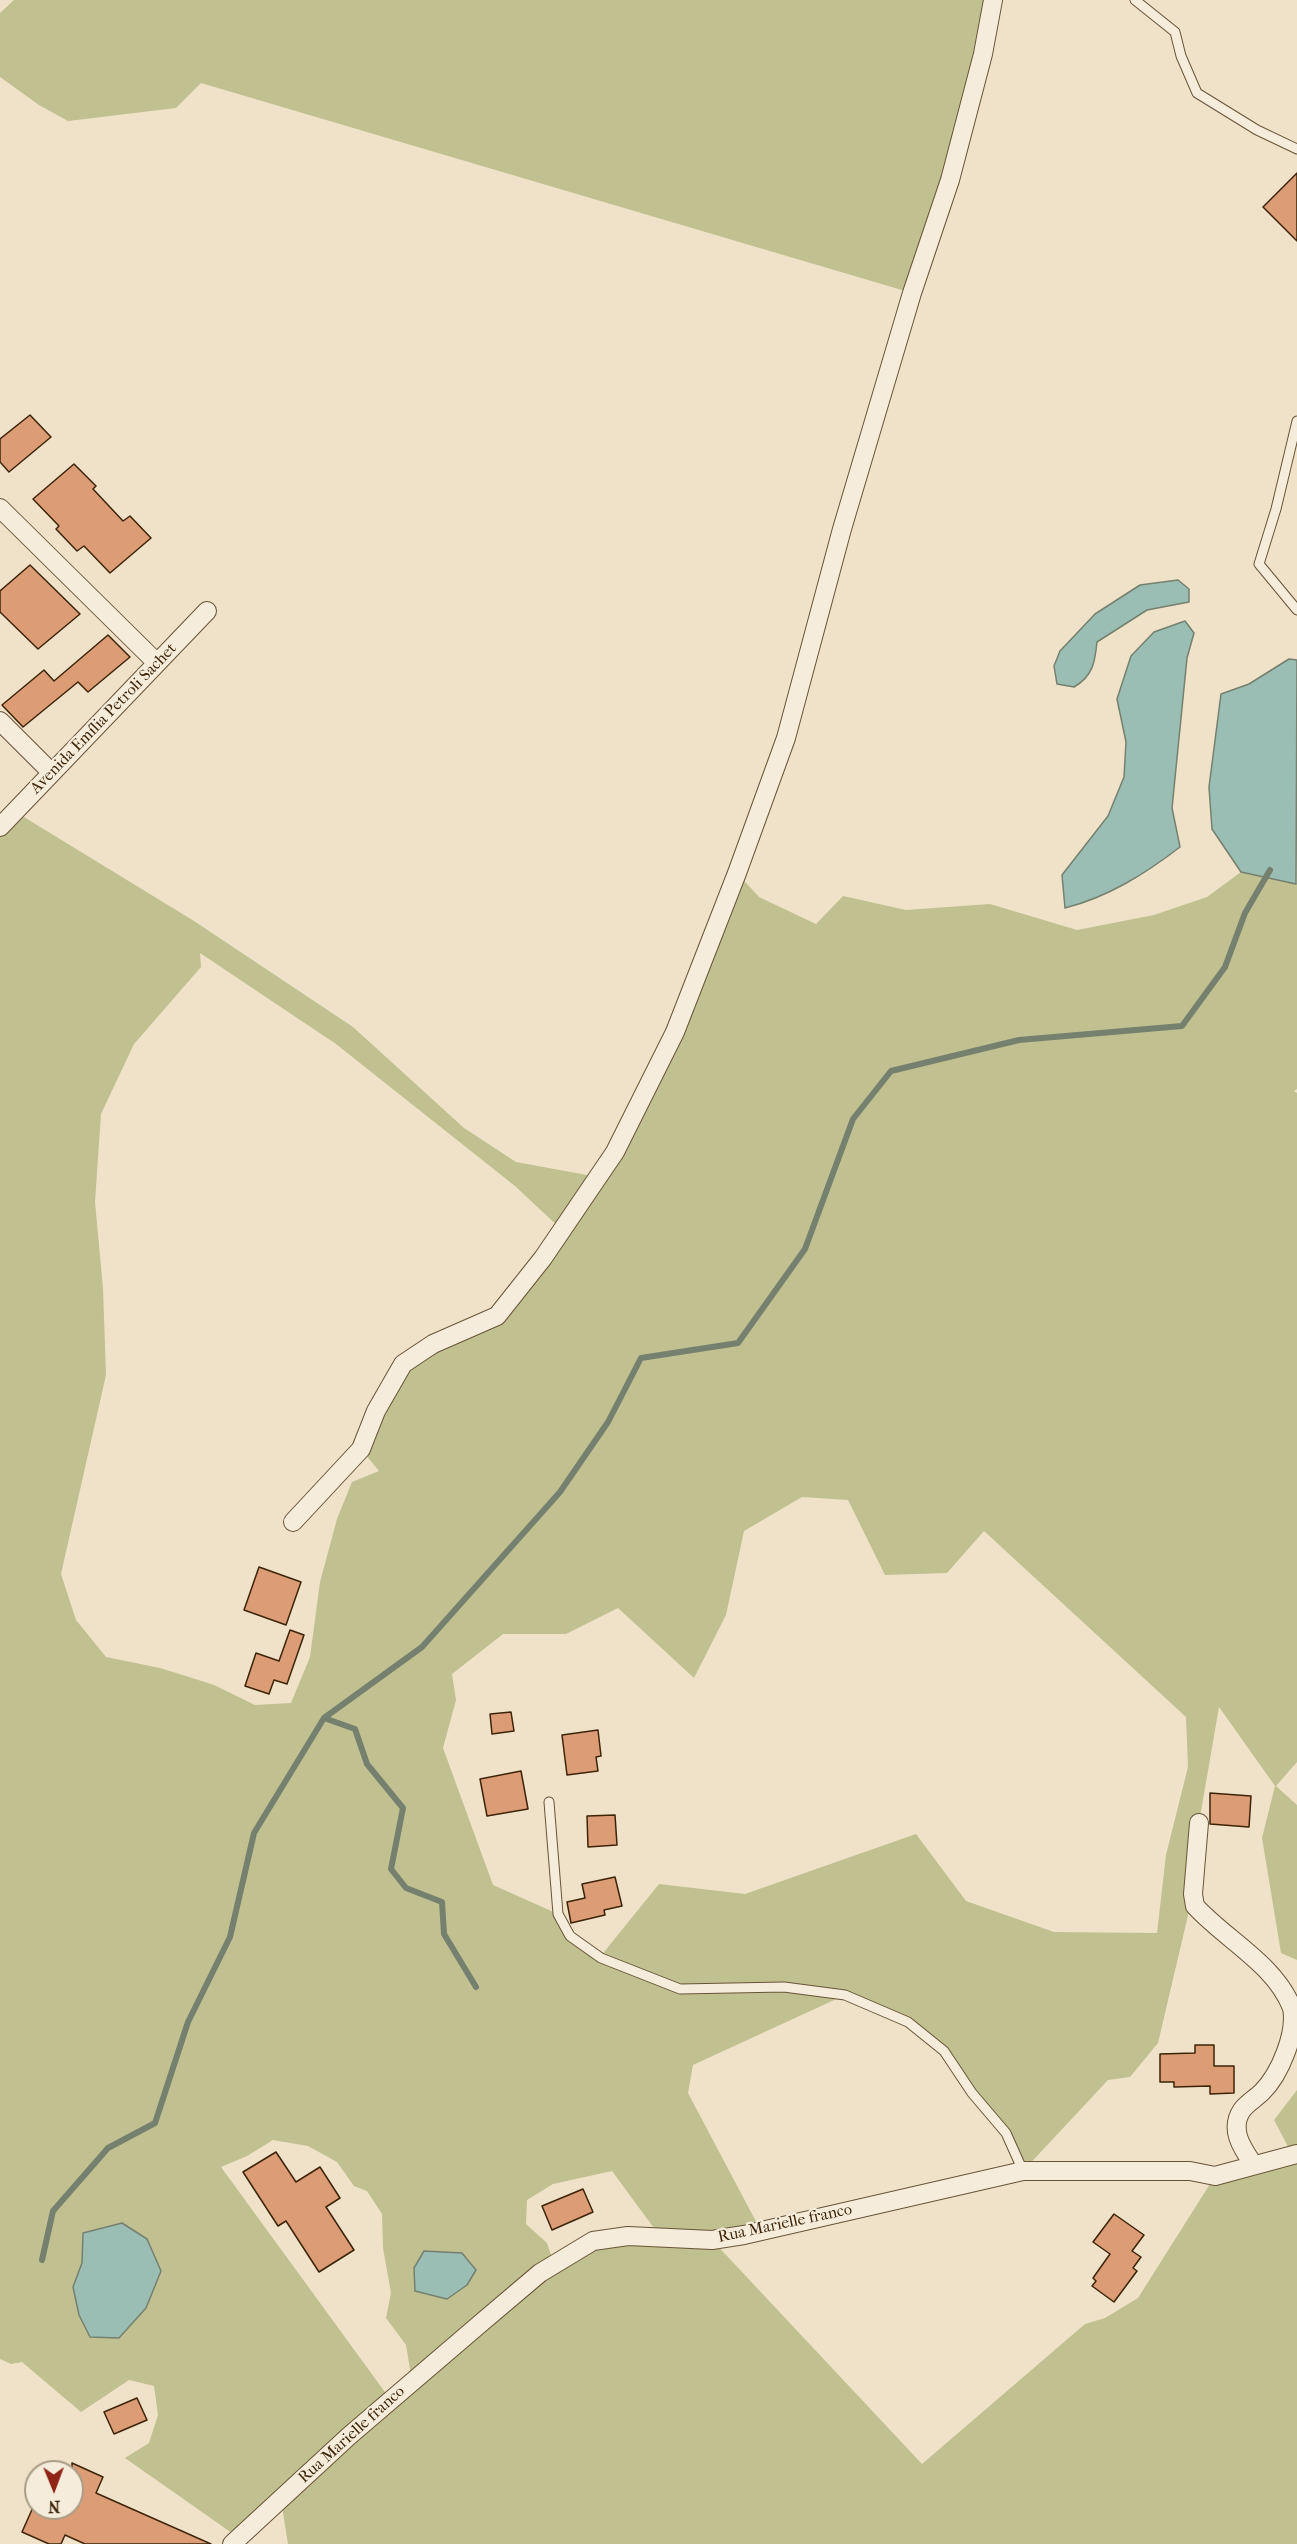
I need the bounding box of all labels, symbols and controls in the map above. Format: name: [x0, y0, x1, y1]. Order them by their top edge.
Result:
street label: Avenida Emília Petroli Sachet: [27, 640, 181, 798]
street label: Rua Marielle franco: [716, 2200, 854, 2248]
street label: Rua Marielle franco: [295, 2382, 409, 2488]
north arrow: [24, 2460, 84, 2520]
text: N: [48, 2497, 61, 2516]

